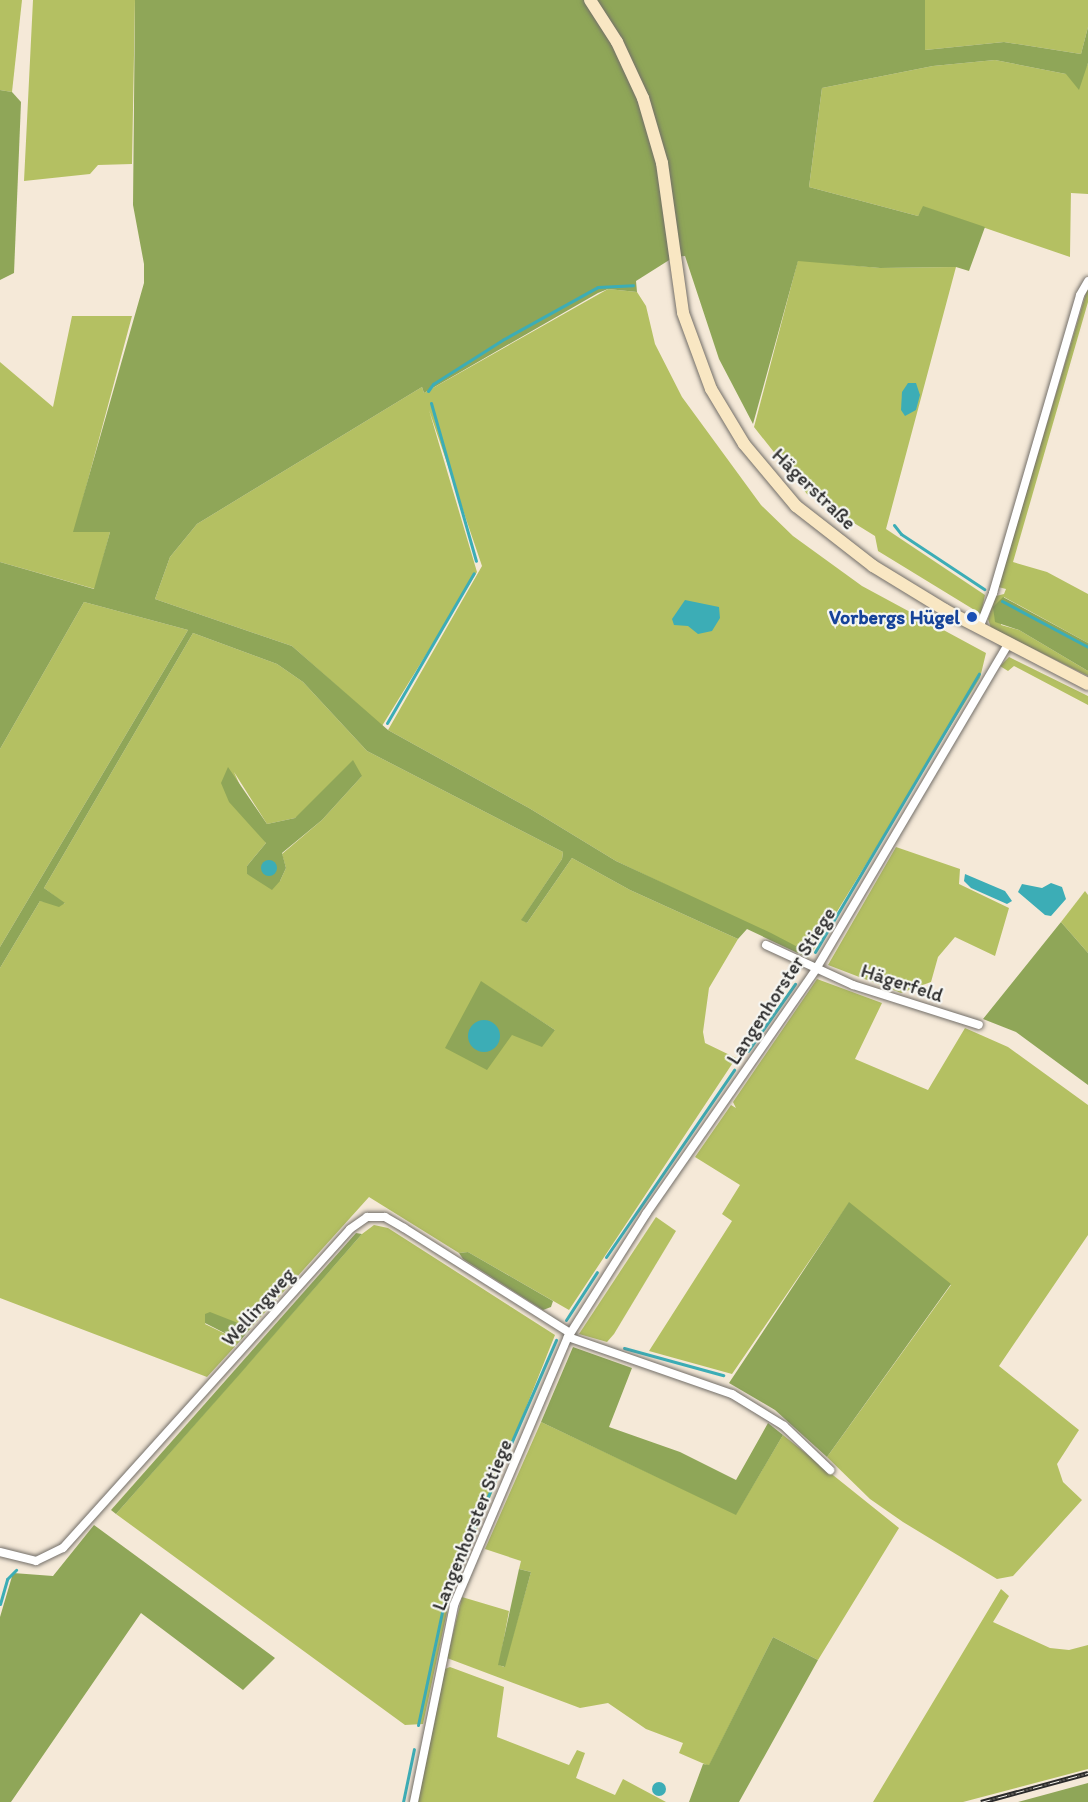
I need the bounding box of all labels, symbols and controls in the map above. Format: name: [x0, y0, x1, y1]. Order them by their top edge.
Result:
street label: Hägerstraße: [767, 443, 861, 535]
place label: Vorbergs Hügel: [829, 605, 960, 629]
marker: Vorbergs Hügel: [965, 610, 979, 624]
street label: Langenhorster Stiege: [721, 903, 841, 1069]
street label: Hägerfeld: [858, 958, 946, 1008]
street label: Wellingweg: [216, 1263, 300, 1351]
street label: Langenhorster Stiege: [427, 1436, 517, 1614]

